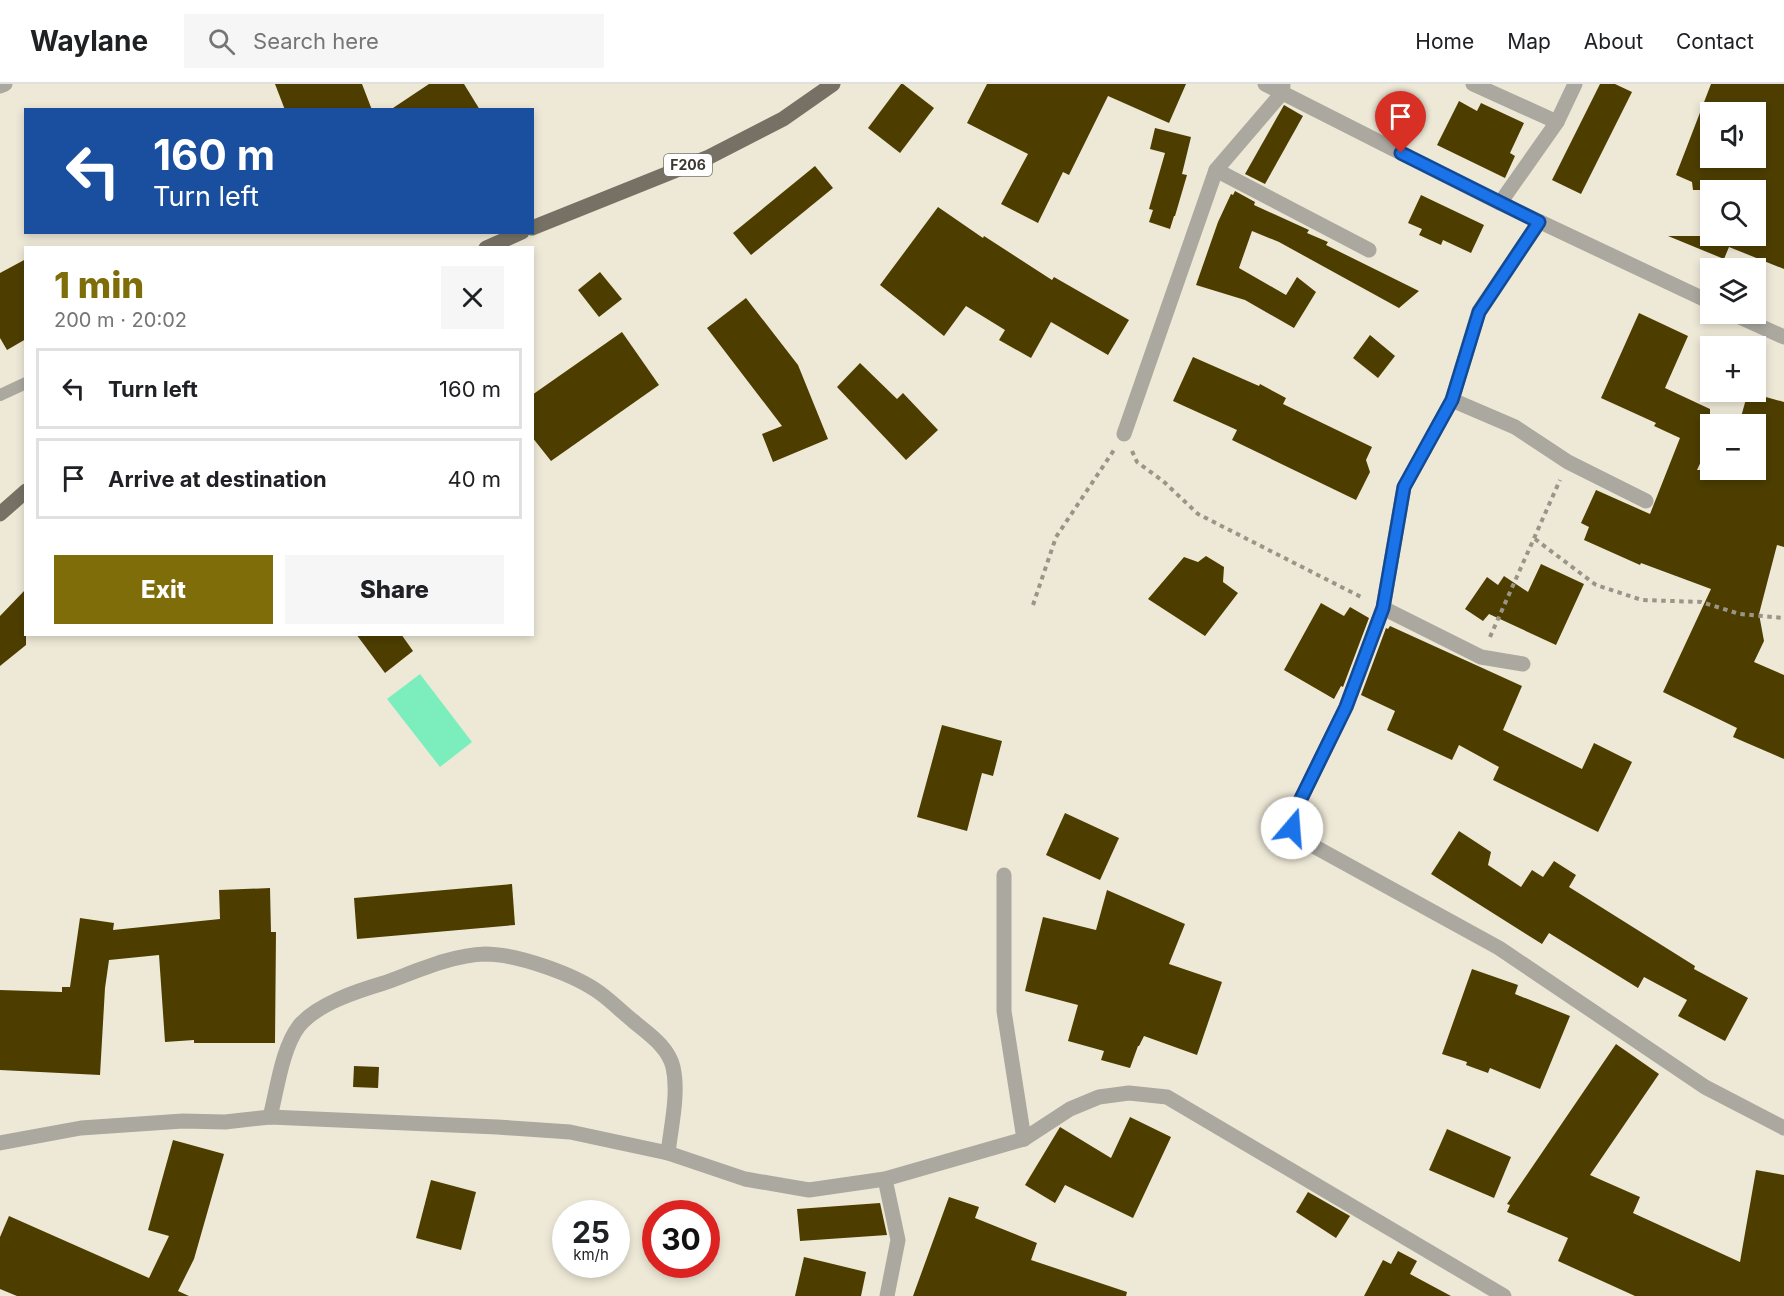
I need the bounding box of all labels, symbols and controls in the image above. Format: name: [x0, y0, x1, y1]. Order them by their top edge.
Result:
search box: [184, 14, 604, 68]
text: Waylane: [30, 24, 148, 58]
icon: search: [205, 25, 238, 58]
text: Search here: [253, 28, 379, 54]
text: Home: [1415, 29, 1474, 54]
text: Map: [1507, 29, 1551, 54]
text: About: [1584, 29, 1643, 54]
text: Contact: [1676, 29, 1754, 54]
pin: [1375, 91, 1426, 153]
icon: arrive: [1384, 100, 1417, 133]
map controls: [1700, 102, 1766, 480]
button: sound: [1700, 102, 1766, 168]
text: 160 m: [153, 129, 275, 180]
icon: left: [54, 132, 132, 210]
road number: F206: [664, 154, 712, 176]
text: Turn left: [153, 180, 259, 213]
button: search: [1700, 180, 1766, 246]
button: layers: [1700, 258, 1766, 324]
text: 1 min: [54, 263, 144, 307]
button: close: [441, 266, 504, 329]
text: 200 m · 20:02: [54, 308, 187, 332]
button: +: [1700, 336, 1766, 402]
icon: left: [57, 372, 90, 405]
text: Turn left: [108, 376, 198, 402]
text: 160 m: [439, 376, 501, 402]
button: −: [1700, 414, 1766, 480]
icon: arrive: [57, 462, 90, 495]
text: Arrive at destination: [108, 466, 327, 492]
text: 40 m: [447, 466, 501, 492]
button: Exit: [54, 555, 273, 624]
button: Share: [285, 555, 504, 624]
position arrow: [1260, 796, 1324, 860]
speed limit sign: 30: [642, 1200, 720, 1278]
text: 25: [572, 1214, 610, 1250]
text: km/h: [573, 1245, 609, 1264]

